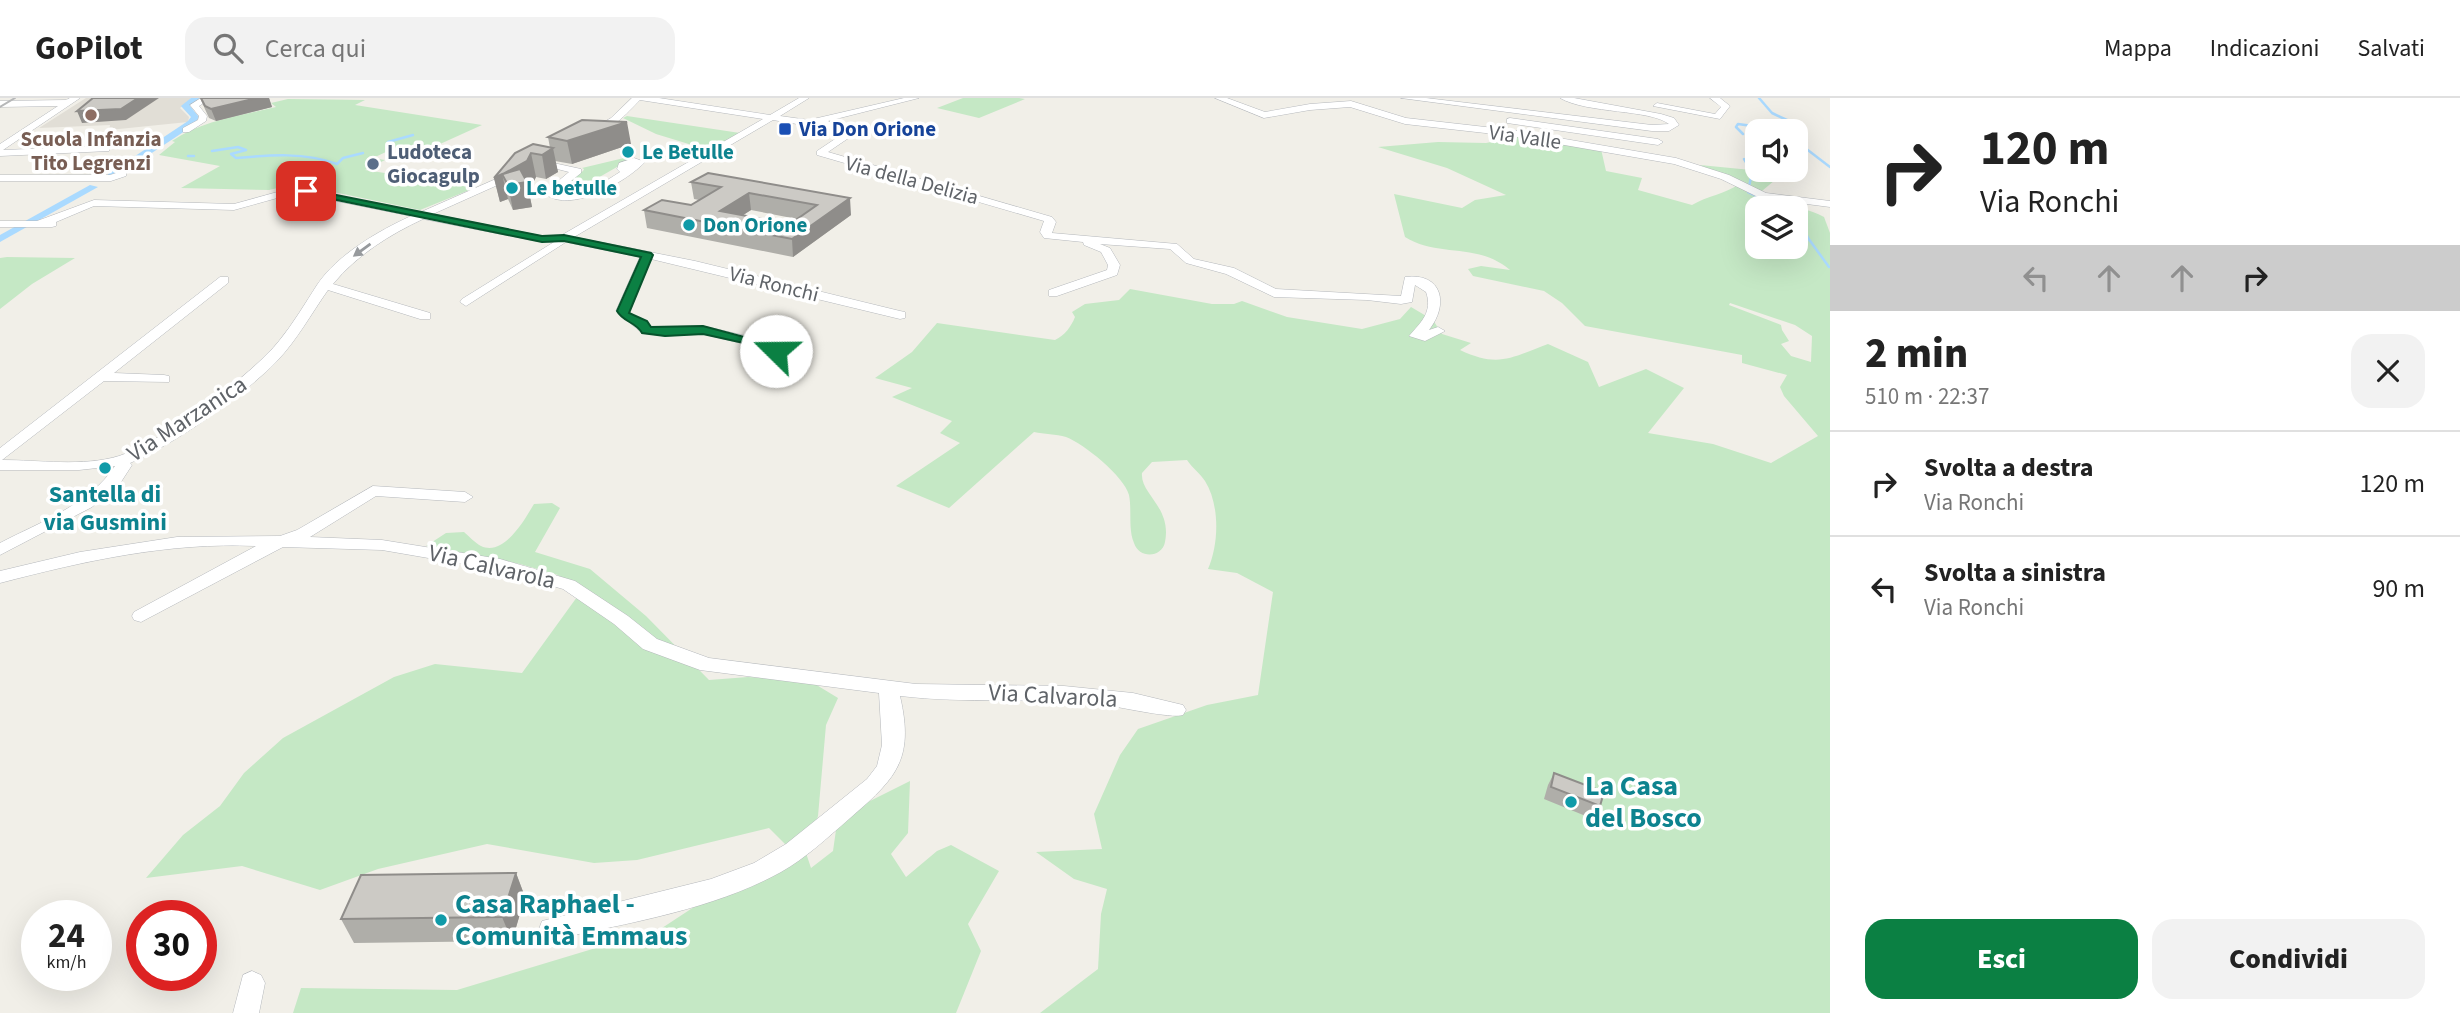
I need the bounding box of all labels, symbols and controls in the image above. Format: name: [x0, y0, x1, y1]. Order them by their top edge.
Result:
search box: [185, 17, 675, 80]
text: GoPilot: [35, 25, 143, 72]
icon: search: [209, 29, 247, 67]
text: Cerca qui: [265, 30, 366, 67]
text: Mappa: [2104, 31, 2172, 66]
text: Indicazioni: [2210, 31, 2319, 66]
text: Salvati: [2357, 31, 2425, 66]
marker: Scuola Infanzia Tito Legrenzi: [83, 107, 99, 123]
place label: Via Don Orione: [798, 114, 936, 144]
text: 120 m: [1980, 114, 2109, 184]
street label: Via Valle: [1487, 117, 1563, 157]
map controls: [1745, 119, 1808, 259]
button: sound: [1745, 119, 1808, 182]
marker: Via Don Orione: [777, 121, 793, 137]
place label: Scuola Infanzia Tito Legrenzi: [20, 124, 162, 178]
icon: right: [1865, 126, 1956, 217]
place label: Ludoteca Giocagulp: [387, 137, 480, 191]
place label: Le Betulle: [642, 137, 734, 167]
marker: Le Betulle: [620, 144, 636, 160]
street label: Via della Delizia: [842, 148, 982, 212]
marker: Ludoteca Giocagulp: [365, 156, 381, 172]
pin: [276, 161, 336, 221]
icon: arrive: [287, 172, 325, 210]
place label: Le betulle: [526, 173, 617, 203]
text: Via Ronchi: [1980, 179, 2120, 225]
marker: Le betulle: [504, 180, 520, 196]
button: layers: [1745, 196, 1808, 259]
place label: Don Orione: [703, 210, 807, 240]
marker: Don Orione: [681, 217, 697, 233]
one-way arrow: [353, 242, 371, 256]
street label: Via Ronchi: [726, 258, 822, 310]
icon: left: [2017, 259, 2055, 297]
icon: ahead: [2090, 259, 2128, 297]
icon: ahead: [2163, 259, 2201, 297]
icon: right: [2236, 259, 2274, 297]
position arrow: [739, 314, 813, 388]
text: 2 min: [1865, 324, 1968, 384]
button: close: [2351, 334, 2425, 408]
street label: Via Marzanica: [120, 367, 254, 471]
text: 510 m · 22:37: [1865, 380, 1989, 413]
text: Svolta a destra: [1924, 449, 2094, 486]
marker: Santella di via Gusmini: [97, 460, 113, 476]
icon: right: [1865, 465, 1903, 503]
text: 120 m: [2359, 465, 2425, 502]
place label: Santella di via Gusmini: [43, 477, 167, 540]
text: Via Ronchi: [1924, 486, 2024, 519]
street label: Via Calvarola: [425, 535, 559, 599]
text: Svolta a sinistra: [1924, 554, 2106, 591]
icon: left: [1865, 570, 1903, 608]
text: 90 m: [2372, 570, 2425, 607]
text: Via Ronchi: [1924, 591, 2024, 624]
street label: Via Calvarola: [988, 675, 1118, 717]
place label: La Casa del Bosco: [1585, 766, 1702, 838]
marker: La Casa del Bosco: [1563, 794, 1579, 810]
place label: Casa Raphael - Comunità Emmaus: [455, 884, 687, 956]
speed limit sign: 30: [126, 900, 217, 991]
text: 24: [48, 911, 85, 961]
marker: Casa Raphael - Comunità Emmaus: [433, 912, 449, 928]
button: Esci: [1865, 919, 2138, 999]
button: Condividi: [2152, 919, 2425, 999]
text: km/h: [47, 950, 86, 975]

